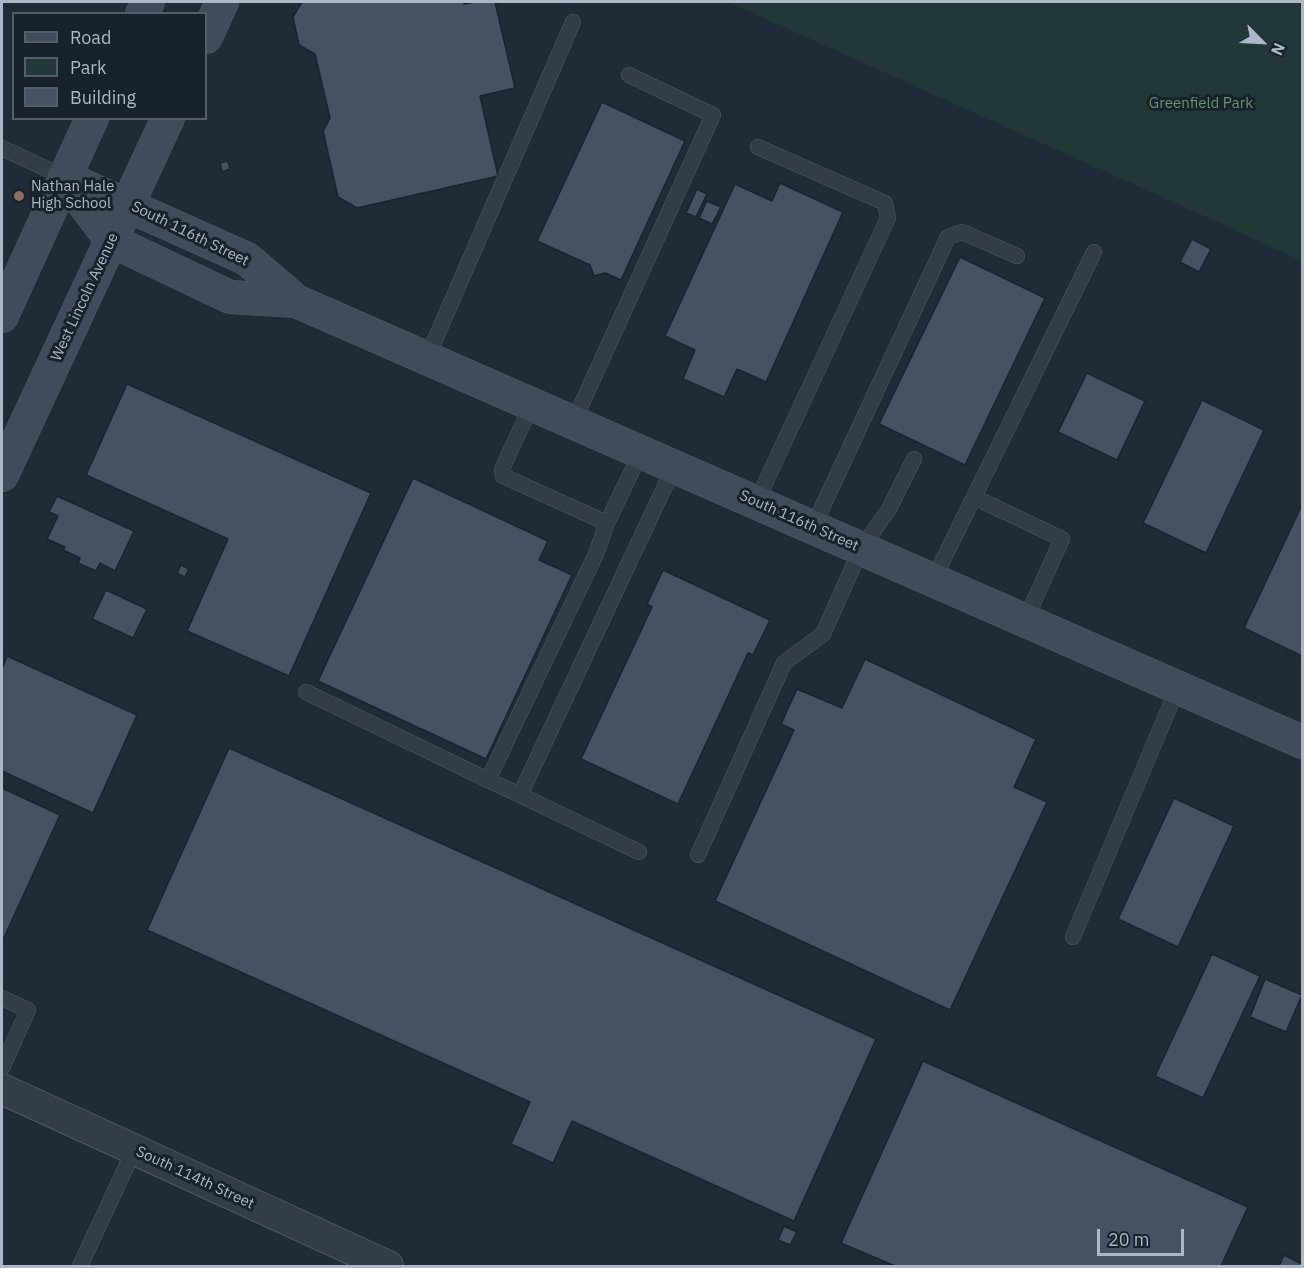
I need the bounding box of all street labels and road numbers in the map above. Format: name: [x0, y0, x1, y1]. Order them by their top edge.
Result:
street label: South 116th Street: [128, 198, 252, 270]
street label: West Lincoln Avenue: [47, 230, 123, 364]
street label: South 116th Street: [737, 487, 861, 555]
street label: South 114th Street: [133, 1143, 257, 1213]

